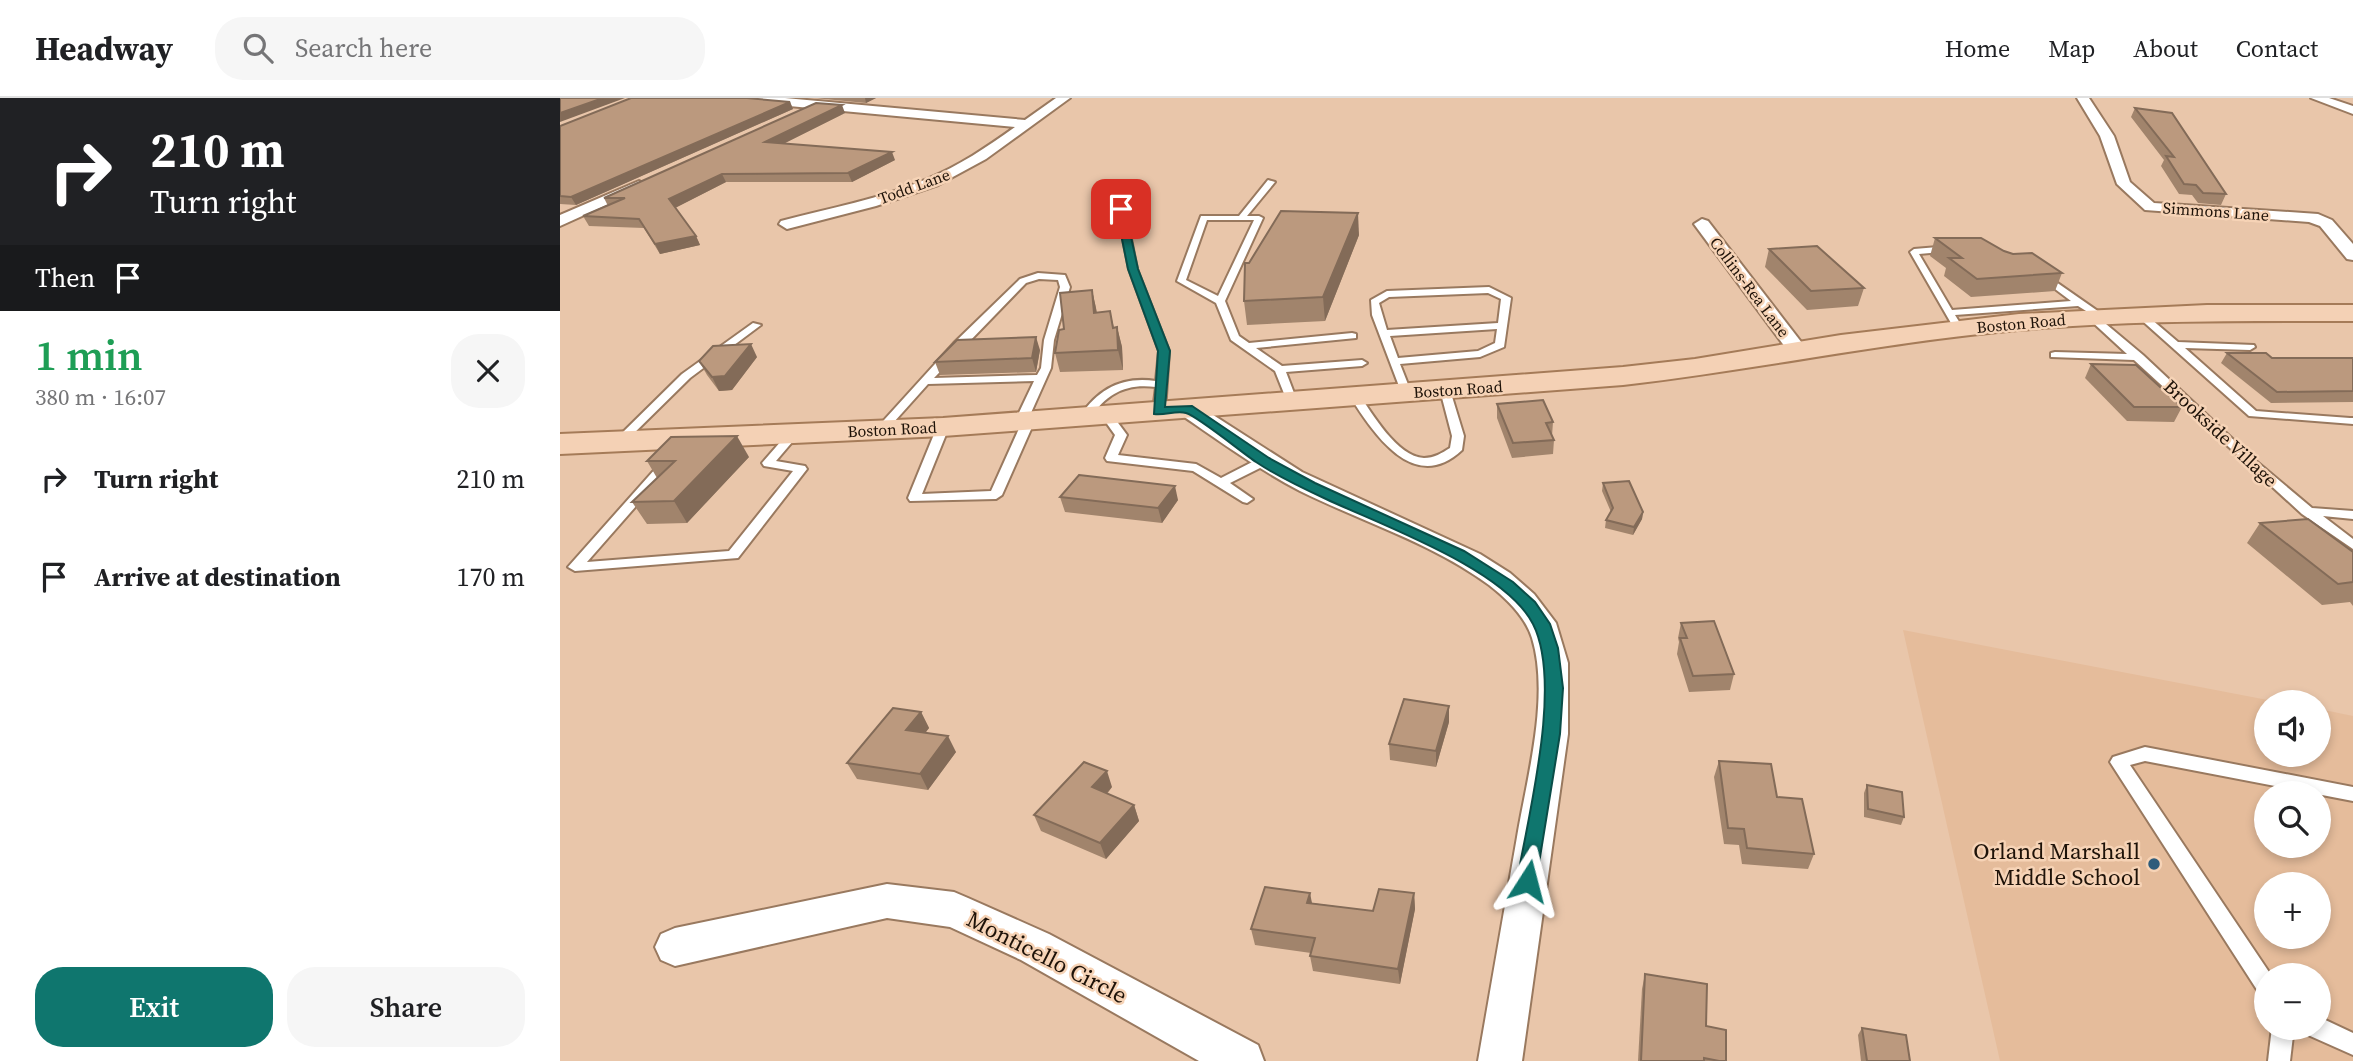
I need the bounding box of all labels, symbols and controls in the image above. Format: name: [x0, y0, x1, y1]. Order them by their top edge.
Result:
search box: [215, 17, 705, 80]
text: Headway: [35, 26, 173, 71]
icon: search: [239, 29, 277, 67]
text: Search here: [295, 30, 432, 66]
text: Home: [1945, 32, 2010, 65]
text: Map: [2048, 32, 2095, 65]
text: About: [2133, 32, 2198, 65]
text: Contact: [2236, 32, 2318, 65]
text: 210 m: [150, 116, 285, 183]
icon: right: [35, 126, 126, 217]
street label: Todd Lane: [875, 163, 953, 209]
pin: [1091, 179, 1151, 239]
text: Turn right: [150, 180, 296, 224]
icon: arrive: [1102, 190, 1140, 228]
street label: Simmons Lane: [2162, 196, 2270, 226]
street label: Collins-Rea Lane: [1705, 232, 1795, 342]
icon: arrive: [109, 259, 147, 297]
text: Then: [35, 260, 95, 296]
street label: Boston Road: [1975, 308, 2067, 338]
text: 1 min: [35, 326, 143, 384]
button: close: [451, 334, 525, 408]
street label: Brookside Village: [2158, 373, 2284, 493]
street label: Boston Road: [1413, 375, 1503, 403]
text: 380 m · 16:07: [35, 381, 166, 413]
street label: Boston Road: [847, 416, 937, 442]
icon: right: [35, 460, 73, 498]
text: Turn right: [94, 461, 218, 497]
text: 210 m: [457, 461, 525, 497]
icon: arrive: [35, 558, 73, 596]
text: Arrive at destination: [94, 559, 341, 595]
text: 170 m: [457, 559, 525, 595]
map controls: [2254, 690, 2331, 1040]
button: sound: [2254, 690, 2331, 767]
button: search: [2254, 781, 2331, 858]
place label: Orland Marshall Middle School: [1973, 835, 2140, 893]
position arrow: [1491, 844, 1565, 918]
marker: Orland Marshall Middle School: [2146, 856, 2162, 872]
button: +: [2254, 872, 2331, 949]
street label: Monticello Circle: [961, 903, 1133, 1011]
button: −: [2254, 963, 2331, 1040]
button: Exit: [35, 967, 273, 1047]
button: Share: [287, 967, 525, 1047]

